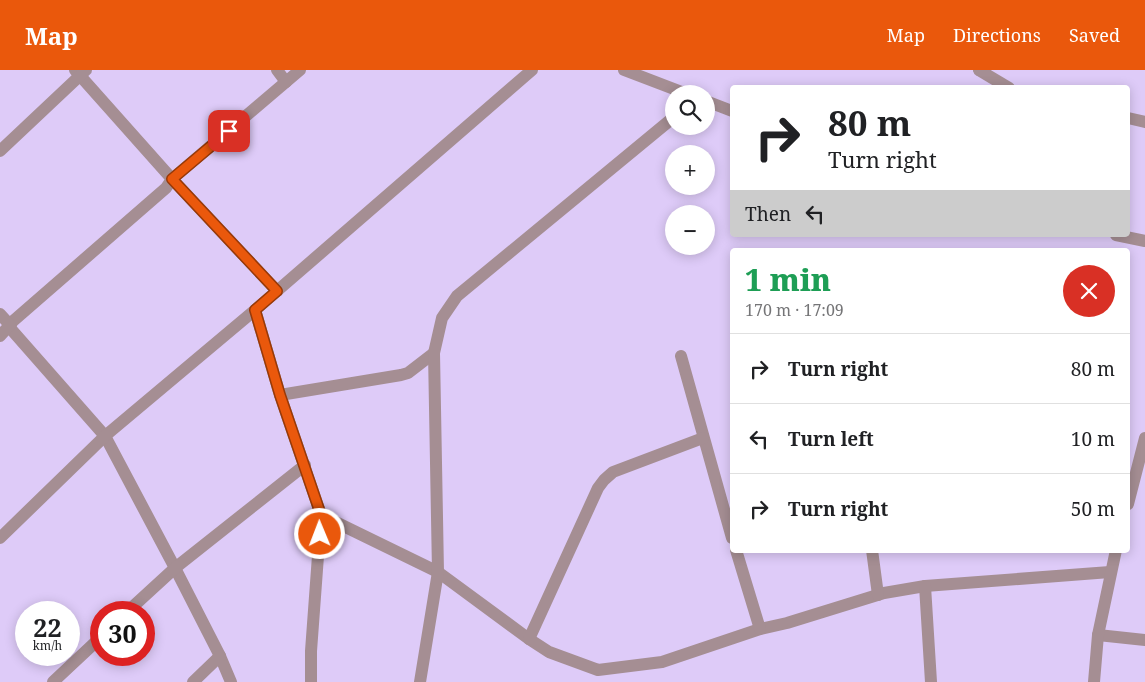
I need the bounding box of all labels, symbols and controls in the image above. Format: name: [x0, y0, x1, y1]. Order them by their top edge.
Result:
text: Map: [25, 19, 78, 52]
text: Map: [887, 23, 925, 47]
text: Directions: [953, 23, 1041, 47]
text: Saved: [1069, 23, 1120, 47]
map controls: [665, 85, 715, 255]
button: search: [665, 85, 715, 135]
text: 80 m: [828, 99, 911, 146]
icon: right: [745, 105, 810, 170]
pin: [208, 110, 250, 152]
icon: arrive: [215, 117, 243, 145]
text: Turn right: [828, 144, 937, 174]
button: +: [665, 145, 715, 195]
icon: left: [801, 200, 829, 228]
text: Then: [745, 201, 791, 227]
button: −: [665, 205, 715, 255]
text: 1 min: [745, 259, 831, 300]
button: close: [1063, 265, 1115, 317]
text: 170 m · 17:09: [745, 299, 844, 321]
icon: right: [745, 355, 773, 383]
text: Turn right: [788, 356, 888, 382]
text: 80 m: [1071, 356, 1115, 382]
icon: left: [745, 425, 773, 453]
text: Turn left: [788, 426, 874, 452]
text: 10 m: [1071, 426, 1115, 452]
icon: right: [745, 495, 773, 523]
text: Turn right: [788, 496, 888, 522]
text: 50 m: [1071, 496, 1115, 522]
position arrow: [293, 507, 345, 559]
speed limit sign: 30: [90, 601, 155, 666]
text: 22: [33, 610, 62, 644]
text: km/h: [33, 637, 62, 654]

